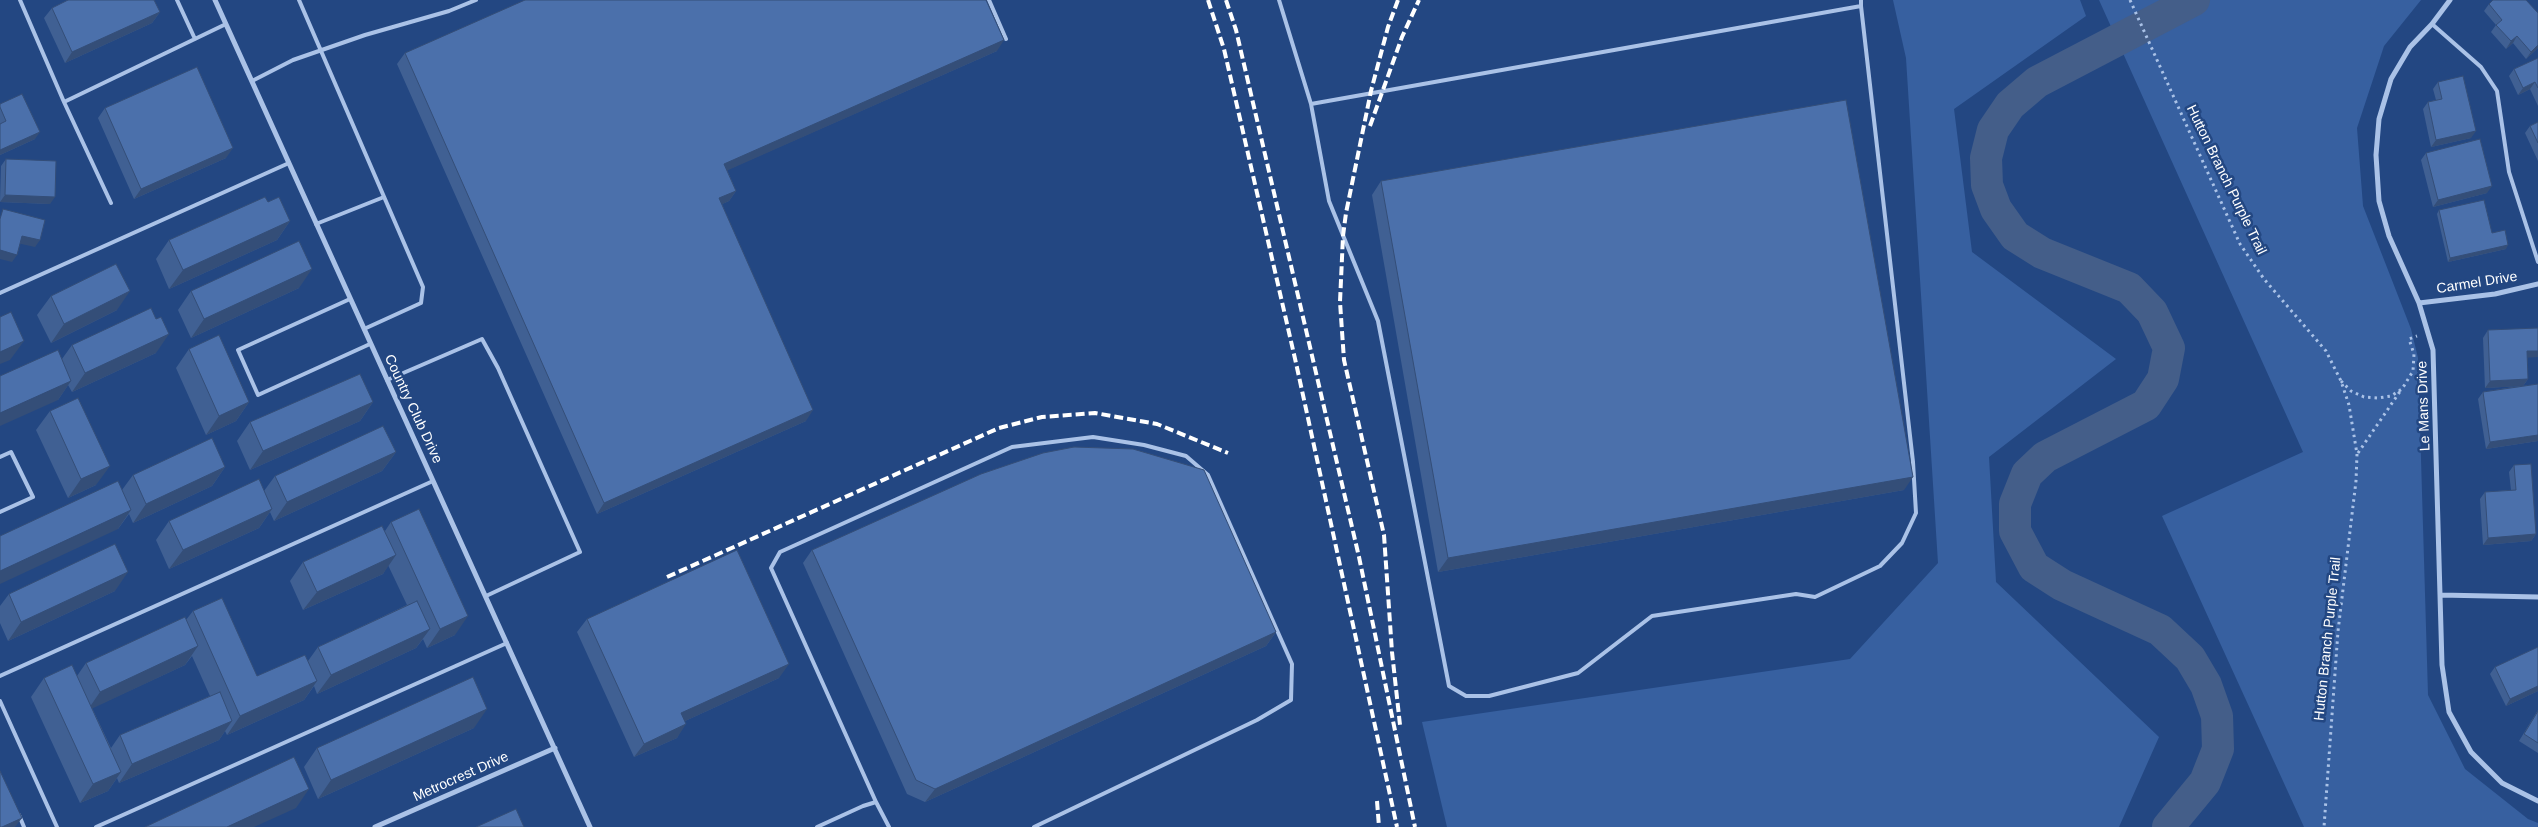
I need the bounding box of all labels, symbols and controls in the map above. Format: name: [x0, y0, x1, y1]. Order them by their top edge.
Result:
street label: Hutton Branch Purple Trail: [2182, 102, 2270, 258]
street label: Carmel Drive: [2435, 268, 2519, 298]
street label: Country Club Drive: [380, 352, 446, 466]
street label: Le Mans Drive: [2414, 361, 2434, 451]
street label: Hutton Branch Purple Trail: [2311, 556, 2345, 722]
street label: Metrocrest Drive: [411, 748, 511, 806]

